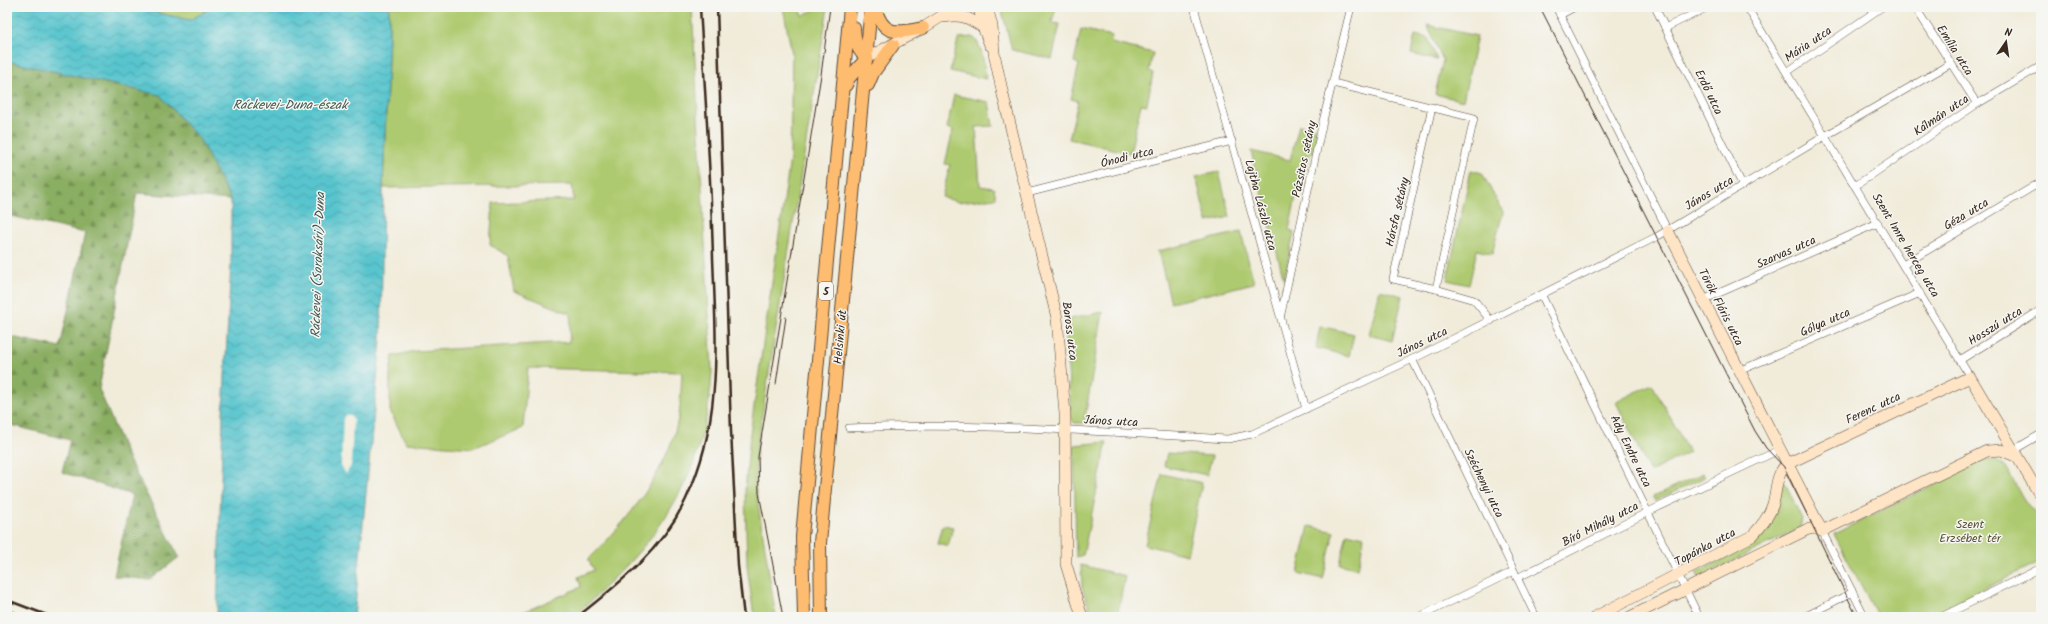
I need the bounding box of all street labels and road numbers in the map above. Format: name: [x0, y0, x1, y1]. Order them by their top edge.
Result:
street label: Mária utca: [1781, 21, 1836, 67]
street label: Emília utca: [1931, 21, 1978, 80]
street label: Erdő utca: [1689, 66, 1728, 119]
street label: Kálmán utca: [1910, 90, 1973, 141]
street label: Pázsitos sétány: [1287, 119, 1322, 199]
street label: Ónodi utca: [1099, 142, 1156, 173]
street label: Lajtha László utca: [1239, 157, 1282, 253]
street label: János utca: [1681, 171, 1738, 216]
street label: Hársfa sétány: [1380, 175, 1415, 249]
street label: Szent Imre herceg utca: [1867, 189, 1944, 301]
street label: Géza utca: [1940, 193, 1993, 235]
street label: Szarvas utca: [1753, 231, 1819, 274]
street label: Török Flóris utca: [1693, 265, 1748, 349]
road number: 5: [819, 282, 833, 300]
street label: Baross utca: [1056, 301, 1083, 362]
street label: Hosszú utca: [1964, 302, 2026, 351]
street label: Gólya utca: [1797, 303, 1854, 342]
street label: Helsinki út: [829, 309, 852, 365]
street label: János utca: [1394, 322, 1451, 363]
street label: Ferenc utca: [1842, 387, 1904, 430]
street label: János utca: [1083, 411, 1139, 432]
street label: Ady Endre utca: [1605, 412, 1656, 491]
street label: Széchenyi utca: [1459, 445, 1509, 521]
street label: Bíró Mihály utca: [1559, 497, 1642, 552]
street label: Topánka utca: [1671, 523, 1740, 572]

